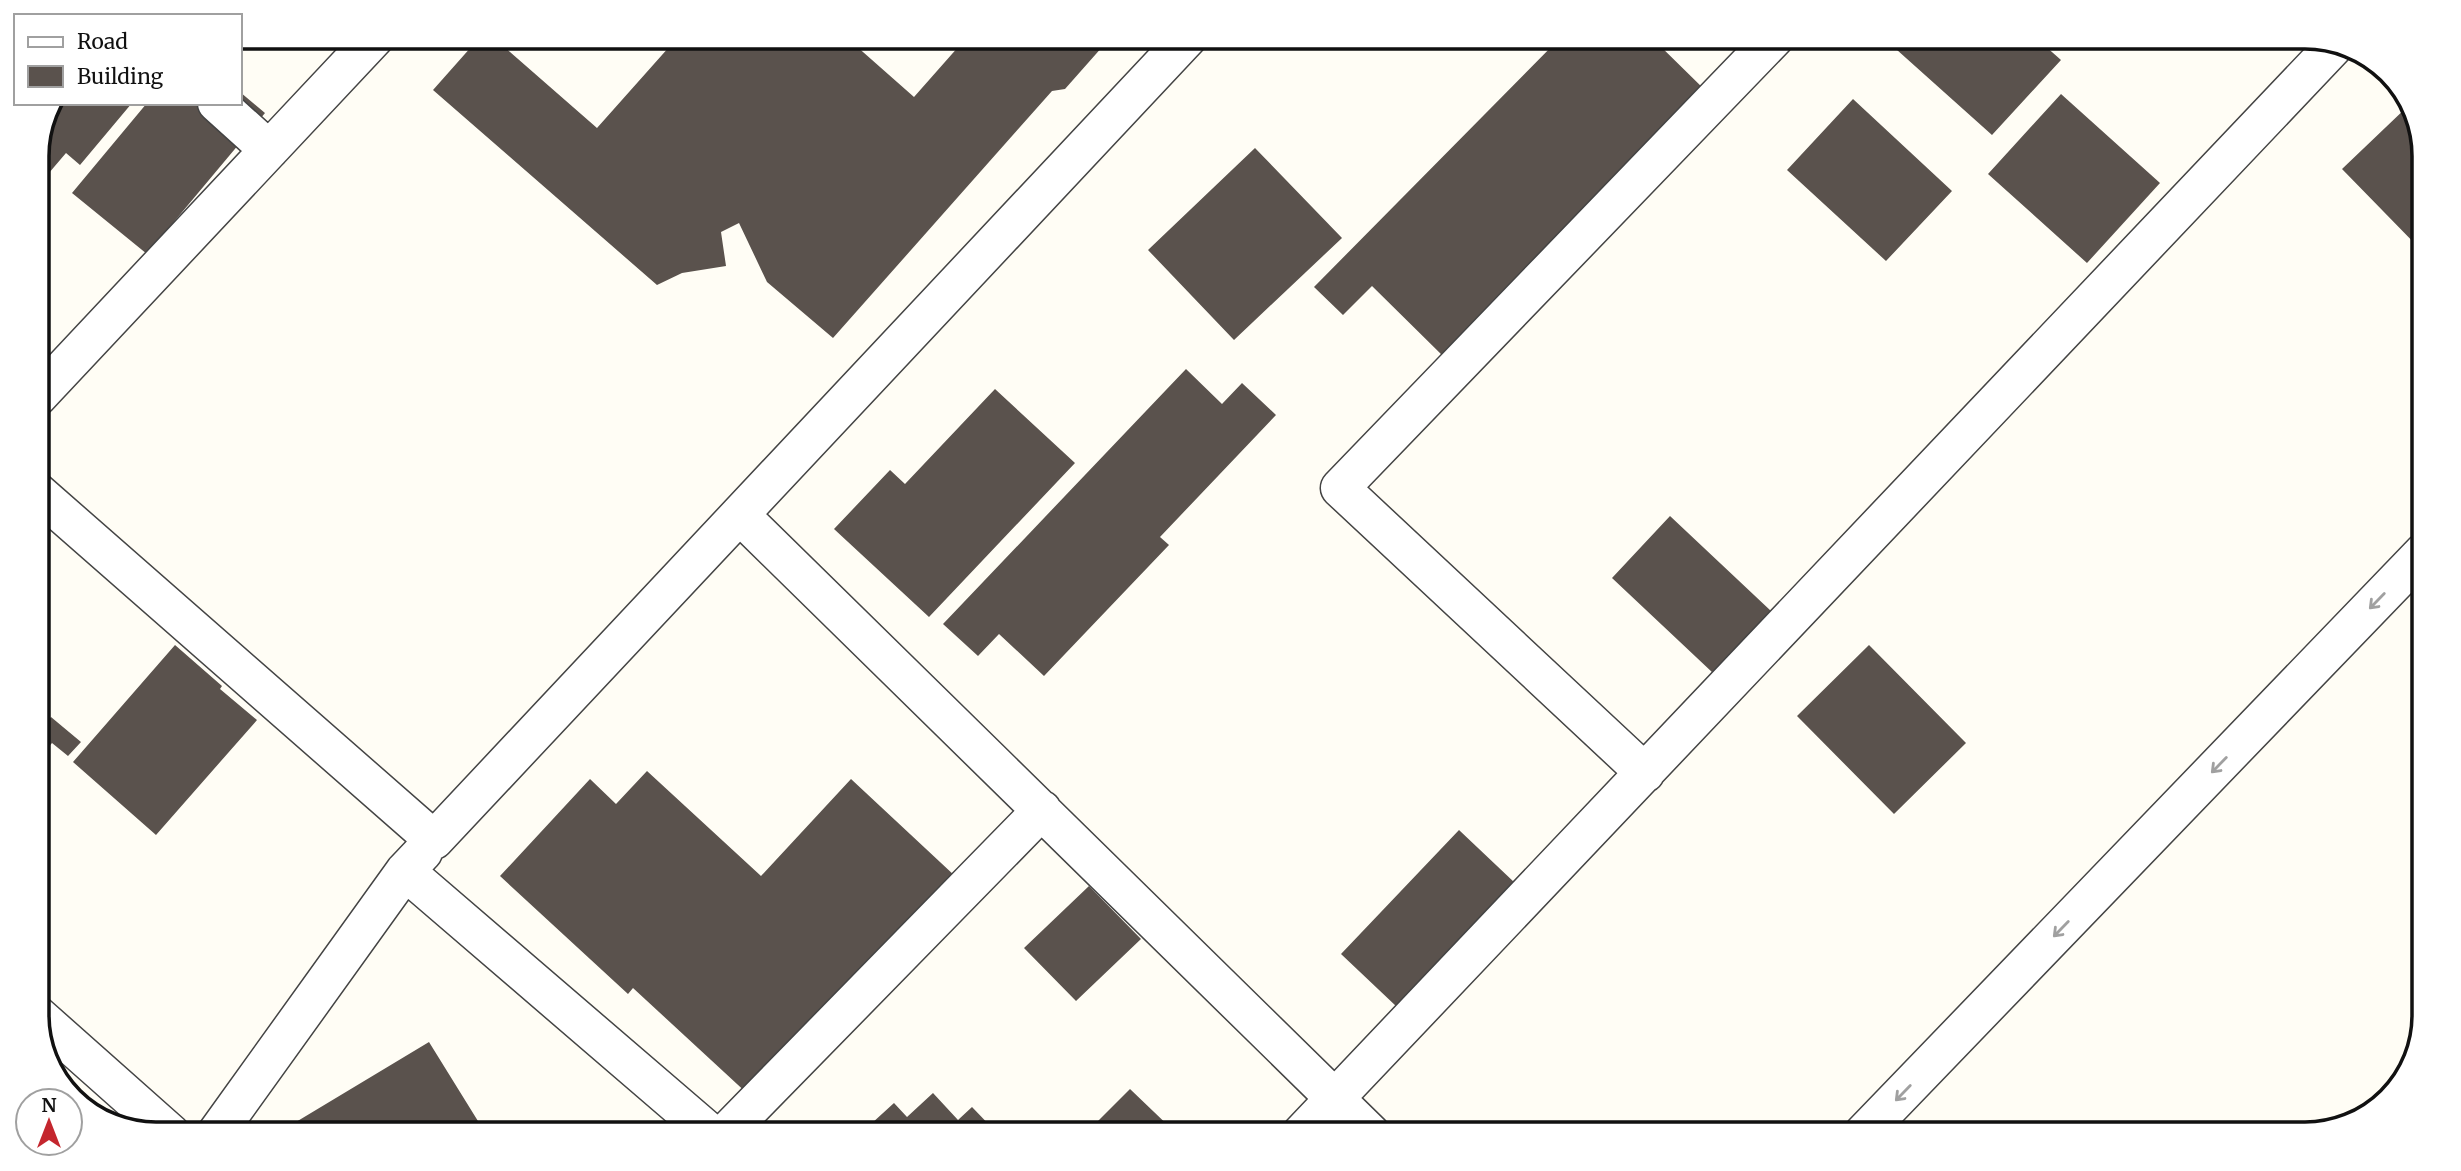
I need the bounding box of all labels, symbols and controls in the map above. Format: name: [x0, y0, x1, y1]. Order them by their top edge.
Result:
legend: [14, 14, 242, 105]
text: Road: [77, 28, 128, 55]
text: Building: [77, 63, 164, 90]
one-way arrow: [2368, 593, 2385, 610]
one-way arrow: [2210, 756, 2227, 773]
one-way arrow: [2052, 920, 2069, 937]
one-way arrow: [1895, 1084, 1912, 1101]
north arrow: [14, 1087, 84, 1157]
text: N: [41, 1093, 57, 1117]

